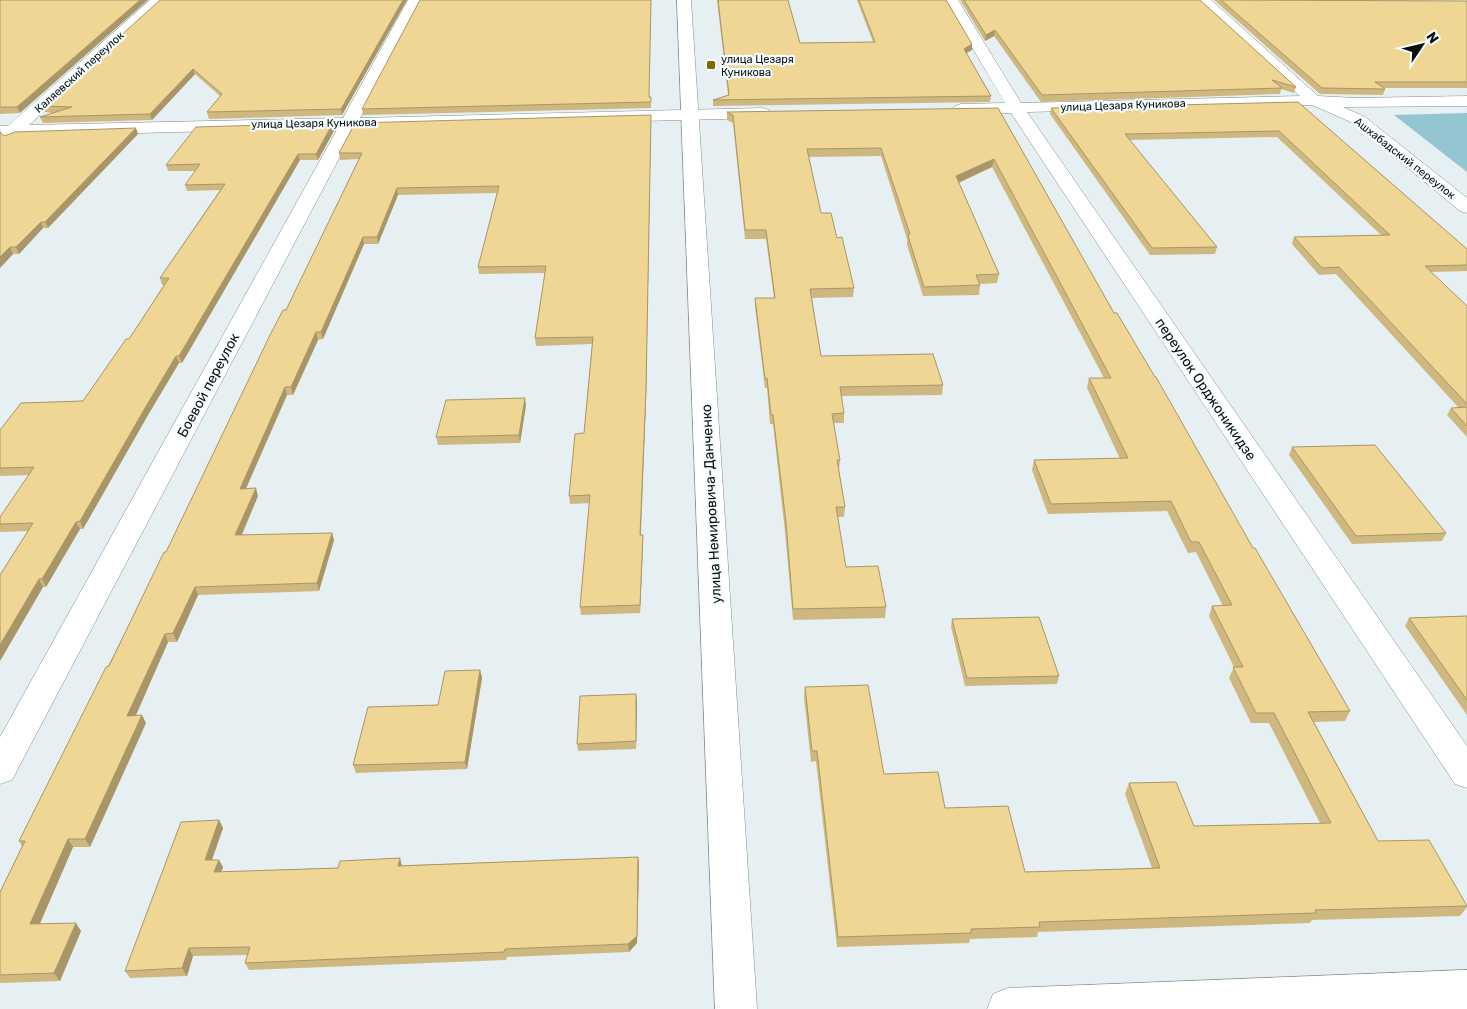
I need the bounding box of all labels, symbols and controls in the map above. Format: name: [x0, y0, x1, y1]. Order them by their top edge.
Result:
north arrow: [1397, 20, 1447, 70]
street label: Каляевский переулок: [32, 29, 127, 116]
text: N: [1422, 29, 1442, 47]
place label: улица Цезаря Куникова: [721, 53, 794, 79]
marker: улица Цезаря Куникова: [705, 59, 717, 71]
street label: улица Цезаря Куникова: [1060, 97, 1186, 114]
street label: Ашхабадский переулок: [1352, 115, 1458, 202]
street label: улица Цезаря Куникова: [251, 116, 377, 131]
street label: переулок Орджоникидзе: [1151, 315, 1260, 464]
street label: Боевой переулок: [174, 330, 243, 440]
street label: улица Немировича-Данченко: [698, 404, 725, 604]

